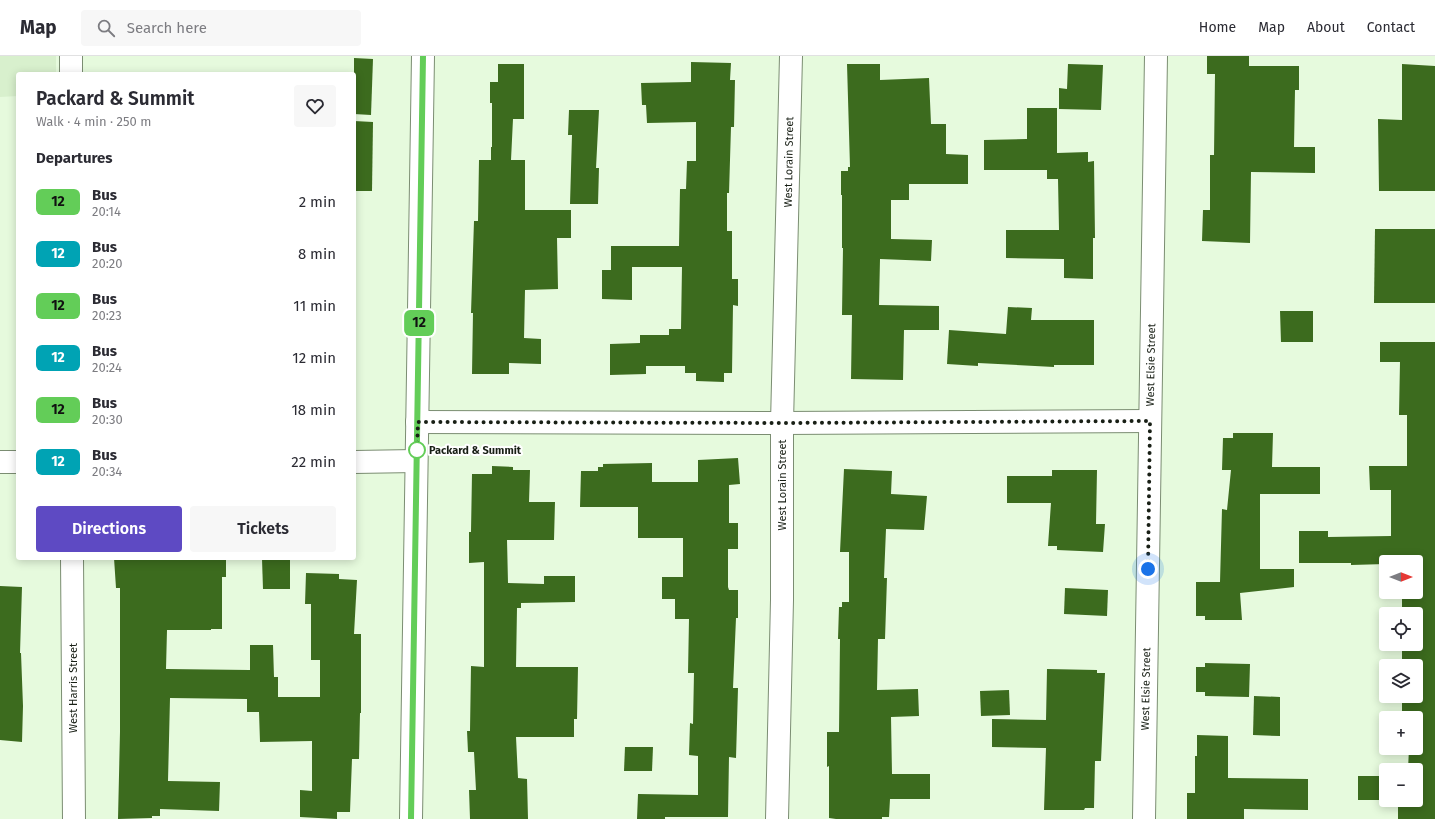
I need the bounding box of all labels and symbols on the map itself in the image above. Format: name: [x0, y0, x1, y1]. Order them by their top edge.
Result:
street label: West Lorain Street: [782, 116, 796, 207]
line badge: 12: [401, 310, 437, 336]
street label: West Elsie Street: [1144, 323, 1158, 407]
street label: West Lorain Street: [776, 440, 789, 530]
marker: Packard & Summit: [408, 441, 426, 459]
place label: Packard & Summit: [429, 444, 522, 457]
north arrow: [1379, 555, 1423, 599]
your location: [1138, 559, 1158, 579]
street label: West Harris Street: [67, 643, 80, 733]
street label: West Elsie Street: [1139, 647, 1153, 731]

